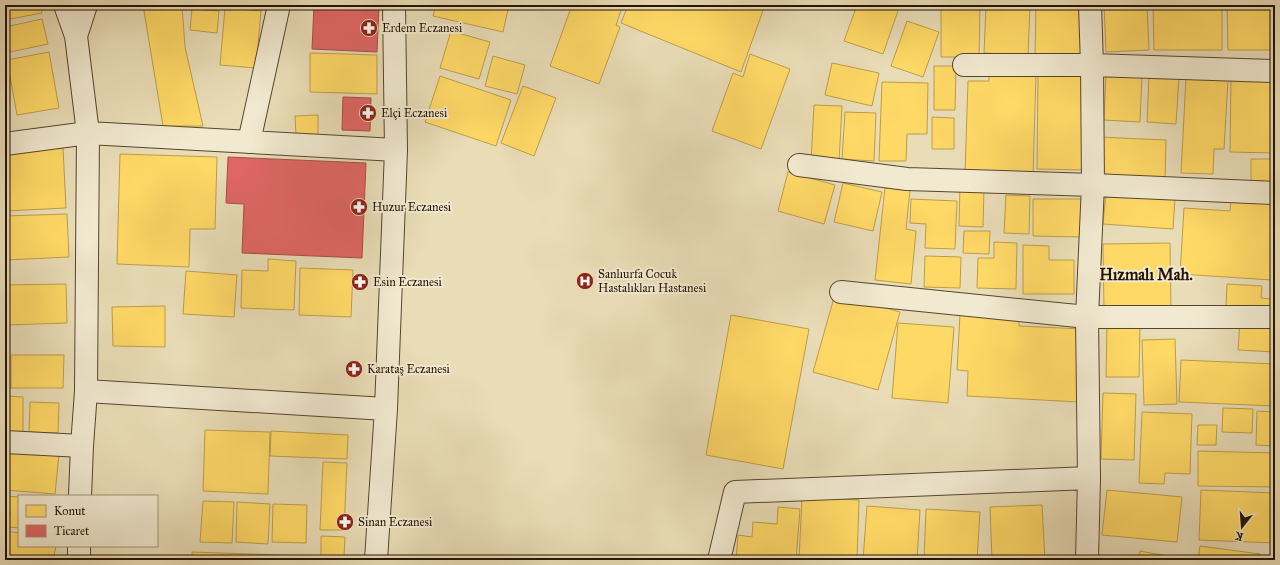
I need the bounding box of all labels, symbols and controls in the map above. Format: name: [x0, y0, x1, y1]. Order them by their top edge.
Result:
pharmacy icon: Erdem Eczanesi: [359, 18, 379, 38]
place label: Erdem Eczanesi: [382, 21, 463, 35]
pharmacy icon: Elçi Eczanesi: [358, 103, 378, 123]
place label: Elçi Eczanesi: [381, 106, 448, 120]
pharmacy icon: Huzur Eczanesi: [349, 197, 369, 217]
place label: Huzur Eczanesi: [372, 200, 452, 214]
district label: Hızmalı Mah.: [1099, 265, 1193, 284]
place label: Sanlıurfa Cocuk Hastalıkları Hastanesi: [598, 267, 707, 295]
hospital icon: Sanlıurfa Cocuk Hastalıkları Hastanesi: [575, 271, 595, 291]
pharmacy icon: Esin Eczanesi: [350, 272, 370, 292]
place label: Esin Eczanesi: [373, 275, 442, 289]
pharmacy icon: Karataş Eczanesi: [344, 359, 364, 379]
place label: Karataş Eczanesi: [367, 362, 451, 376]
legend: [18, 495, 158, 547]
text: Konut: [54, 504, 86, 518]
north arrow: [1222, 507, 1262, 547]
pharmacy icon: Sinan Eczanesi: [335, 512, 355, 532]
place label: Sinan Eczanesi: [358, 515, 433, 529]
text: Ticaret: [54, 524, 90, 538]
text: K: [1232, 528, 1245, 543]

